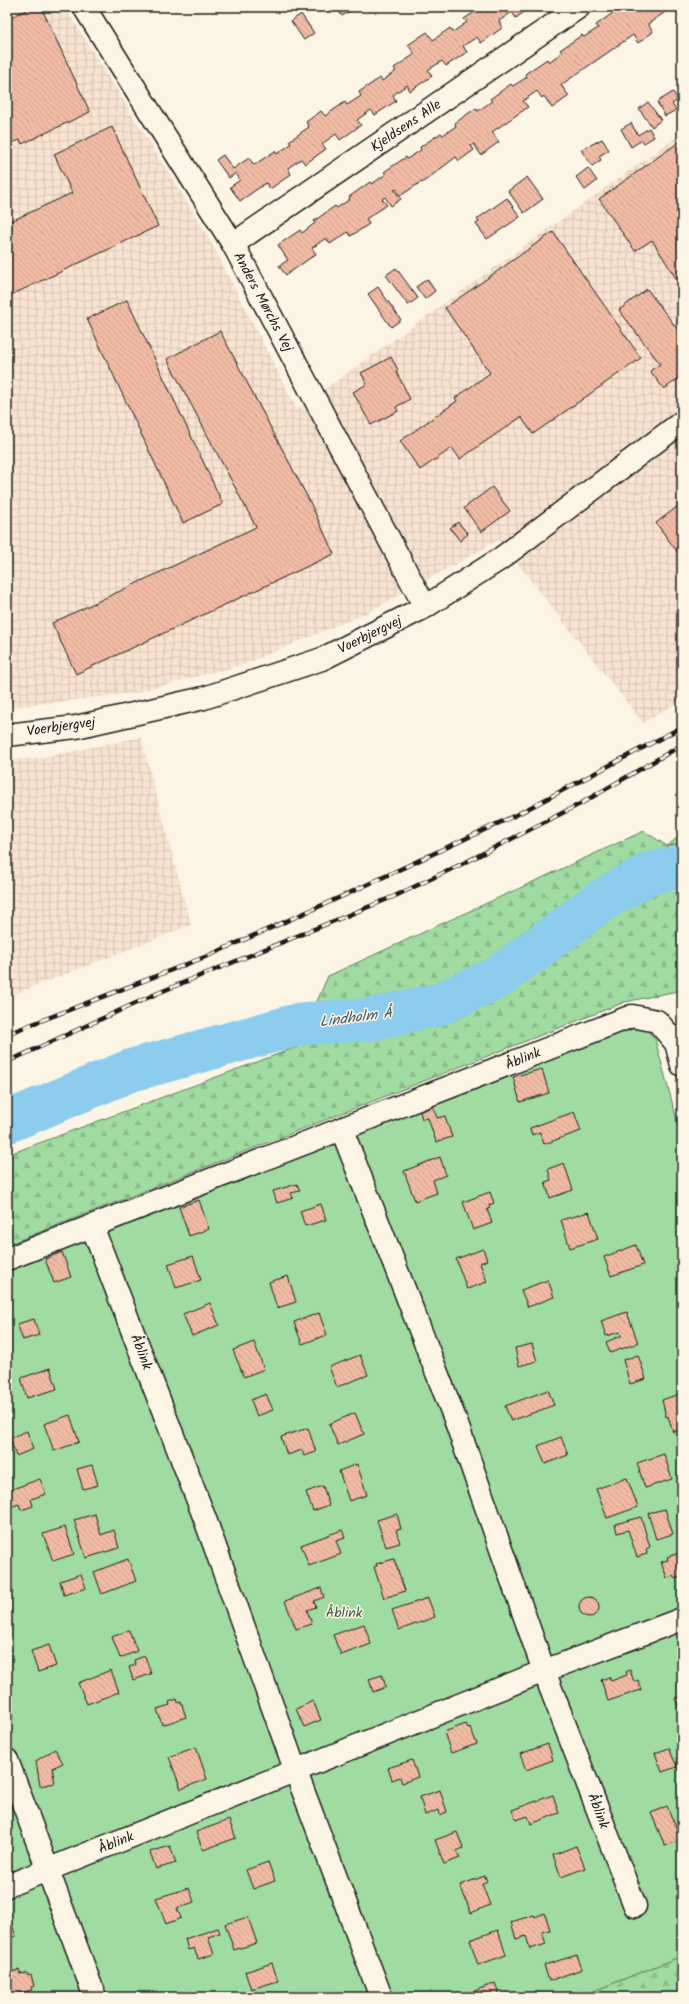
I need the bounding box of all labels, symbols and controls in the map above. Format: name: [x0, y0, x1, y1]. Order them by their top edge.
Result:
street label: Kjeldsens Alle: [366, 94, 447, 158]
street label: Anders Mørchs Vej: [227, 248, 299, 356]
street label: Voerbjergvej: [334, 610, 406, 660]
street label: Voerbjergvej: [25, 711, 97, 743]
water label: Lindholm Å: [318, 1001, 395, 1034]
street label: Åblink: [502, 1042, 545, 1076]
street label: Åblink: [124, 1331, 158, 1373]
park label: Åblink: [326, 1602, 363, 1624]
street label: Åblink: [581, 1790, 615, 1832]
street label: Åblink: [95, 1826, 138, 1860]

